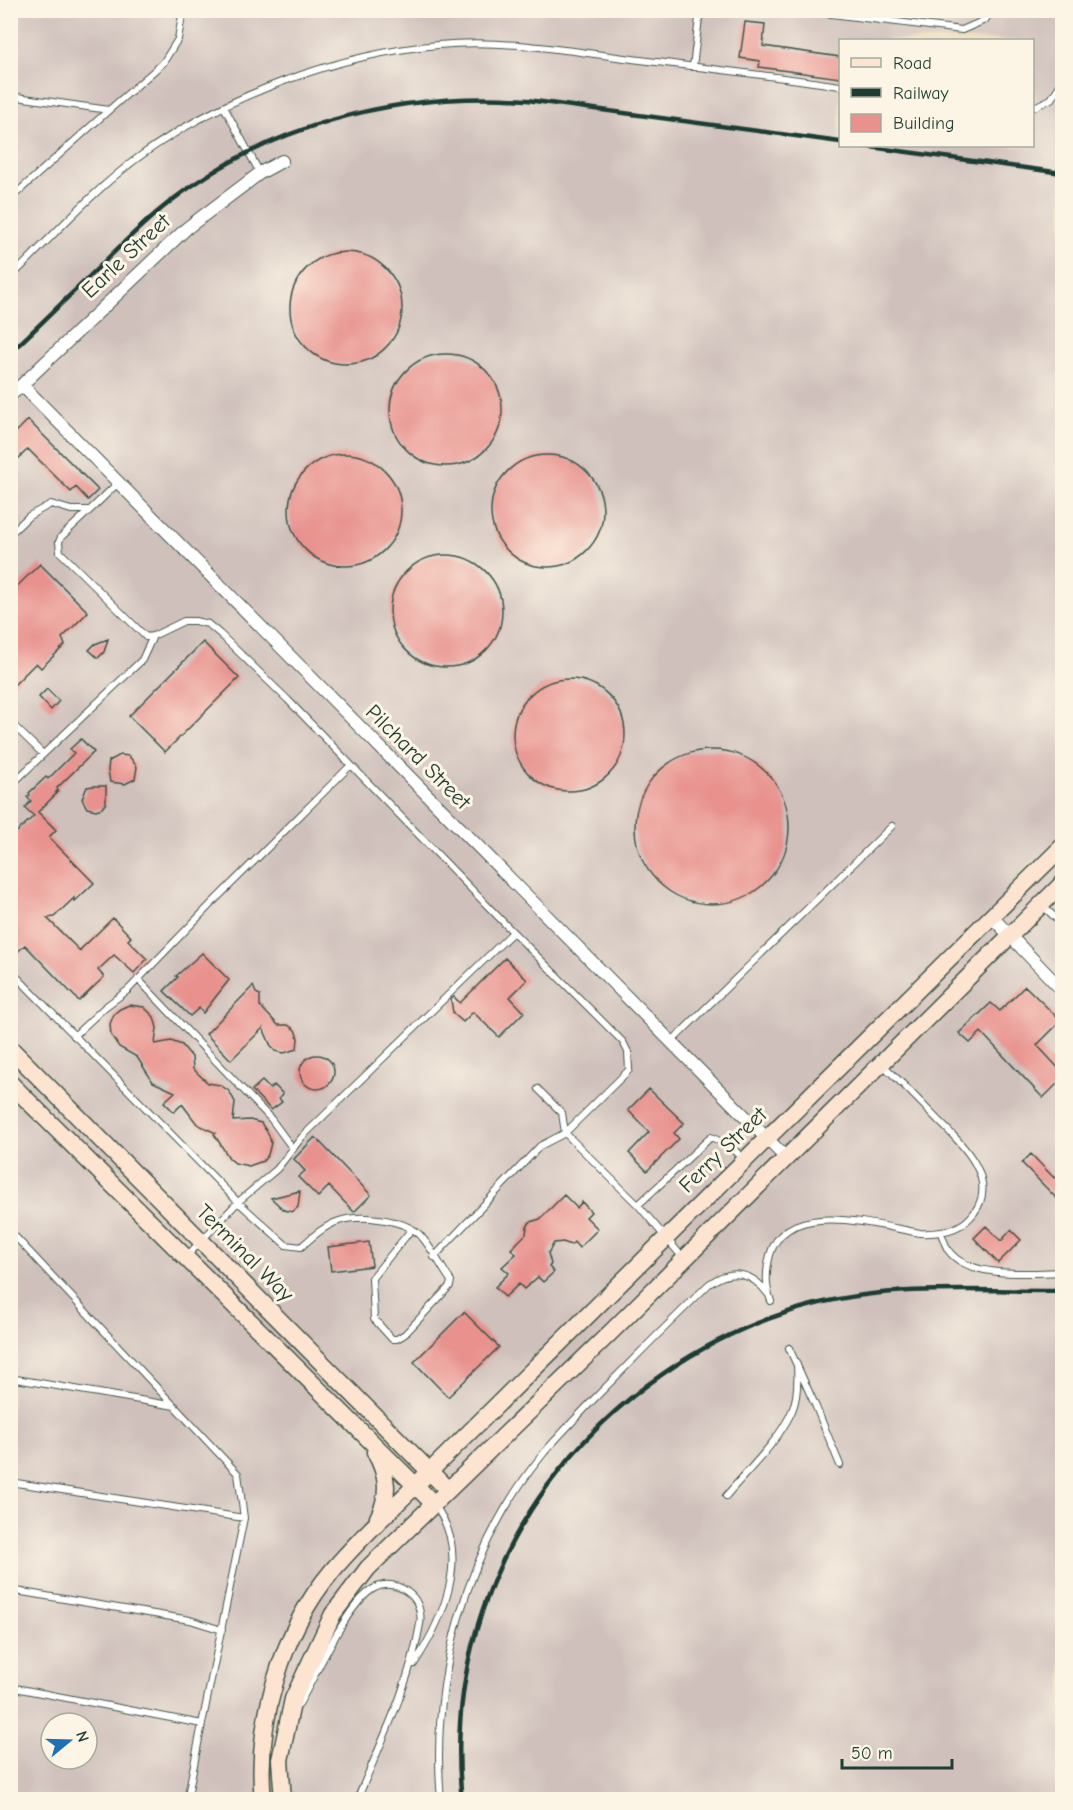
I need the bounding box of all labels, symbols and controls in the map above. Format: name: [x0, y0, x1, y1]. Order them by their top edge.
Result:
legend: [839, 39, 1034, 147]
text: Road: [893, 53, 932, 74]
text: Railway: [893, 83, 950, 104]
text: Building: [893, 113, 955, 134]
street label: Earle Street: [76, 208, 176, 304]
street label: Pilchard Street: [360, 699, 476, 815]
street label: Ferry Street: [674, 1101, 773, 1198]
street label: Terminal Way: [191, 1199, 299, 1307]
north arrow: [39, 1711, 99, 1771]
text: N: [72, 1729, 92, 1744]
scale bar: [842, 1732, 952, 1770]
text: 50 m: [851, 1743, 893, 1764]

